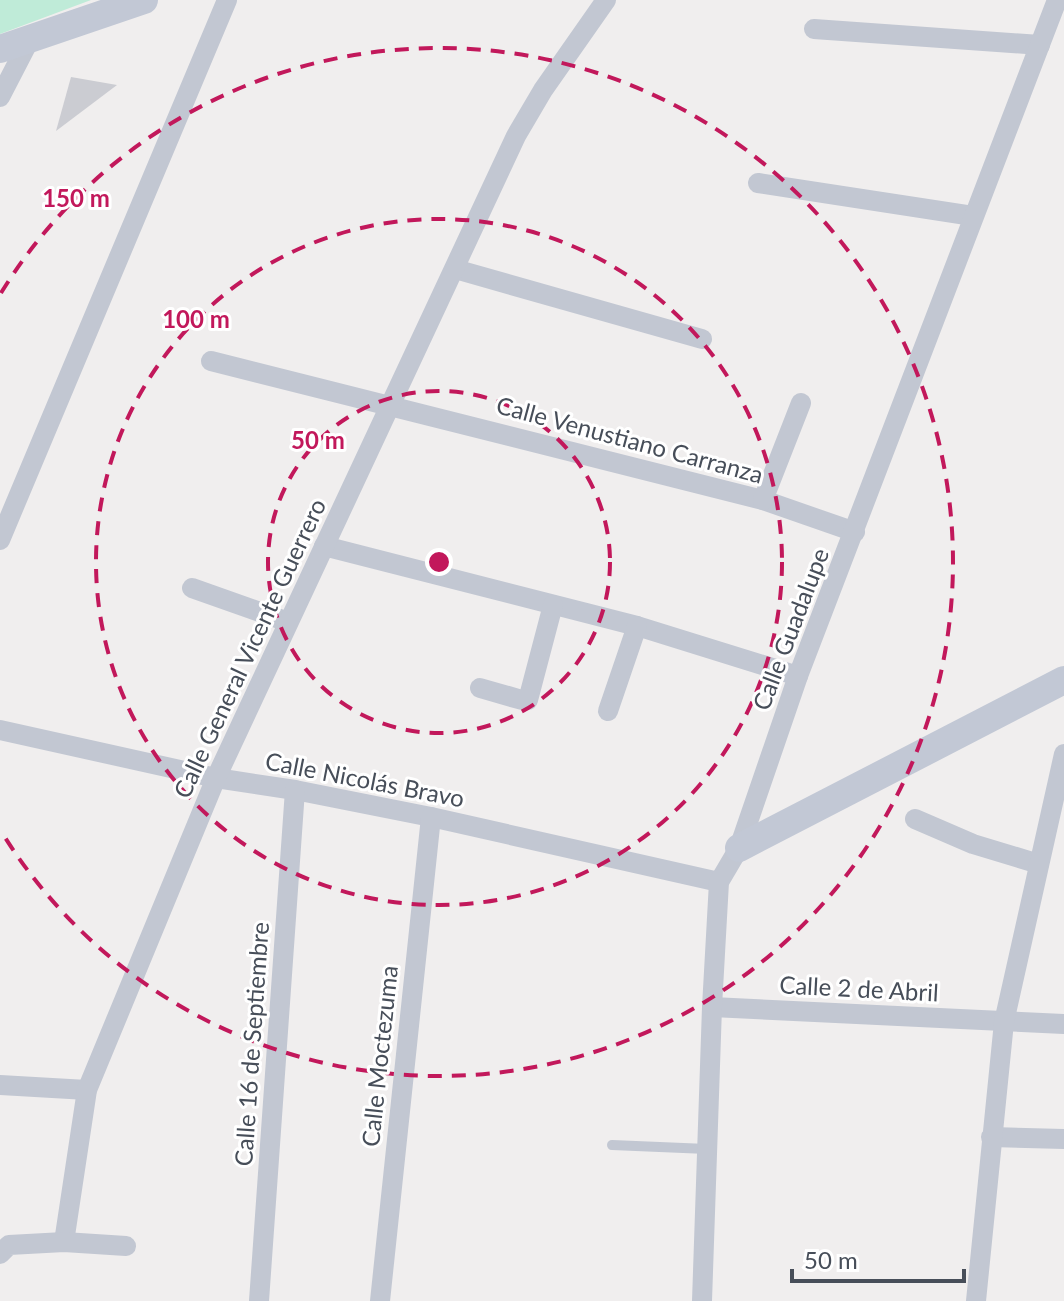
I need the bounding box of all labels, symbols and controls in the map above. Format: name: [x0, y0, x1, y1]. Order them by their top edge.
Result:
text: 150 m: [42, 183, 110, 212]
text: 100 m: [162, 304, 230, 333]
street label: Calle Venustiano Carranza: [494, 389, 766, 489]
text: 50 m: [291, 425, 345, 454]
street label: Calle General Vicente Guerrero: [167, 494, 331, 802]
street label: Calle Guadalupe: [746, 544, 834, 714]
centre of rings: [425, 548, 453, 576]
street label: Calle Nicolás Bravo: [263, 745, 467, 813]
street label: Calle 16 de Septiembre: [228, 921, 274, 1167]
street label: Calle Moctezuma: [355, 964, 403, 1148]
street label: Calle 2 de Abril: [779, 969, 939, 1007]
scale bar: [792, 1233, 964, 1283]
text: 50 m: [804, 1245, 858, 1274]

